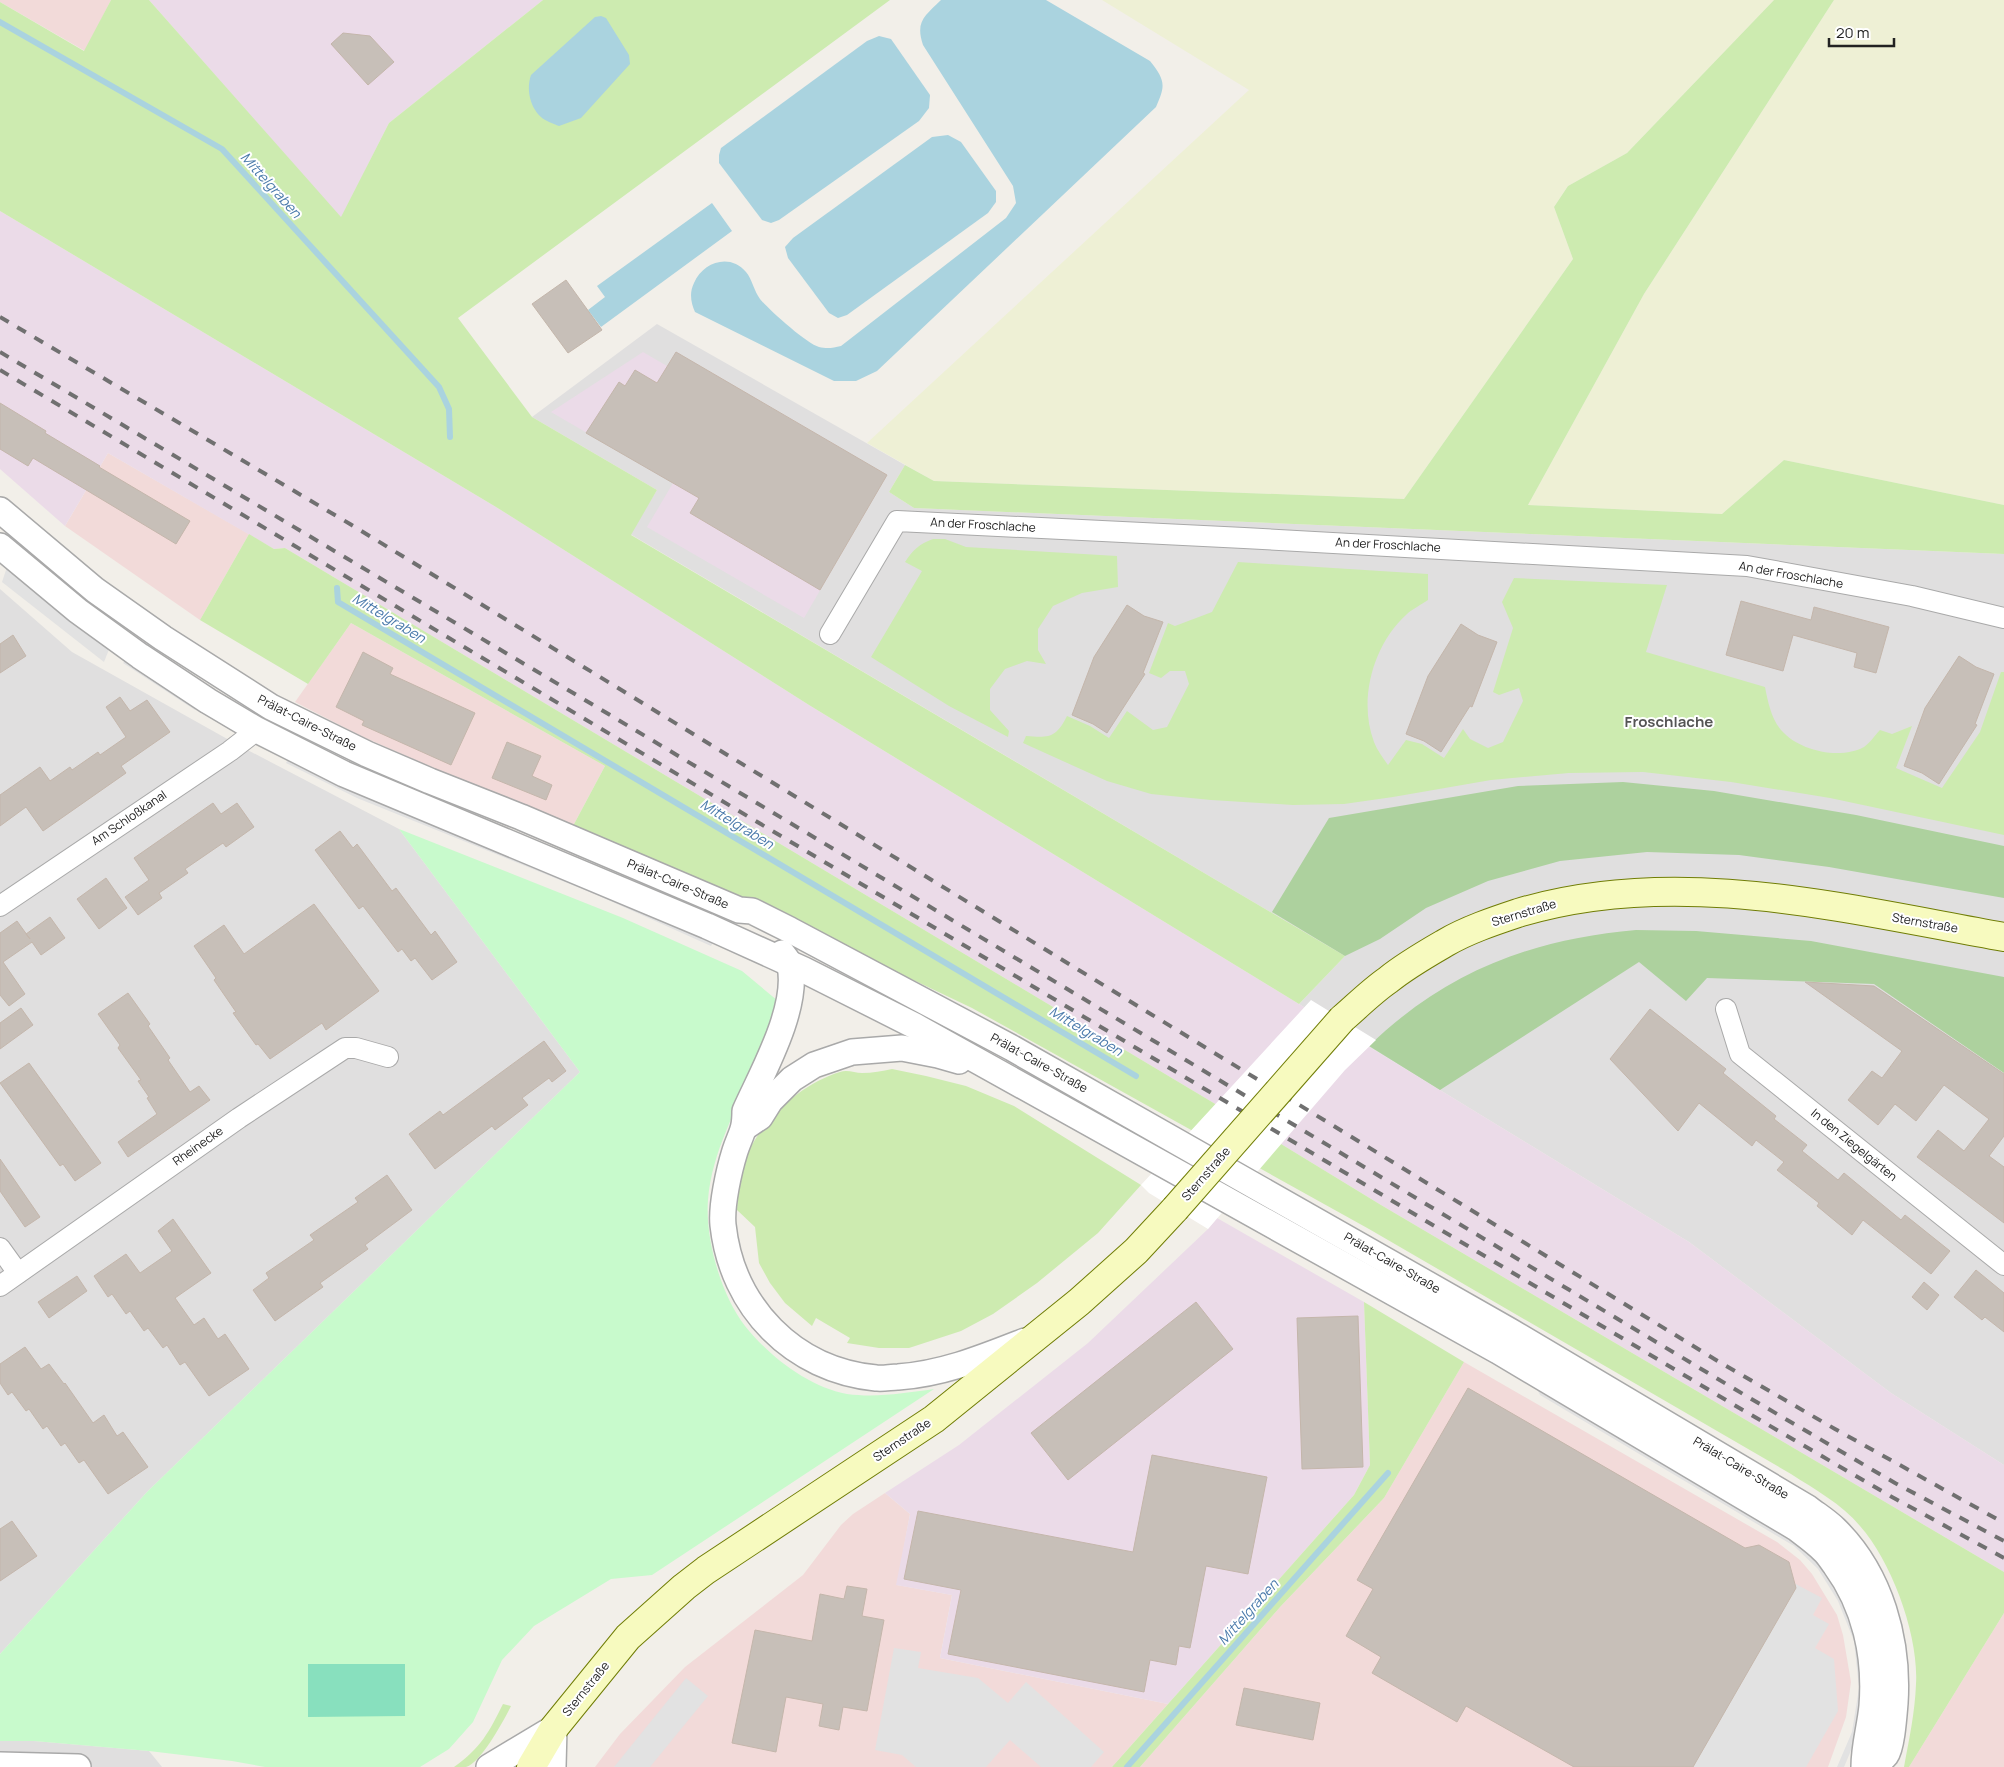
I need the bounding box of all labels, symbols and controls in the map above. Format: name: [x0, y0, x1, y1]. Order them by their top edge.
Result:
scale bar: [1829, 15, 1894, 47]
text: 20 m: [1836, 22, 1869, 43]
water label: Mittelgraben: [237, 148, 306, 222]
street label: An der Froschlache: [930, 513, 1036, 536]
street label: An der Froschlache: [1335, 533, 1441, 556]
street label: An der Froschlache: [1738, 557, 1845, 592]
water label: Mittelgraben: [349, 588, 430, 647]
street label: Prälat-Caire-Straße: [255, 690, 360, 755]
district label: Froschlache: [1625, 711, 1713, 732]
street label: Am Schloßkanal: [88, 786, 170, 849]
water label: Mittelgraben: [697, 794, 778, 853]
street label: Prälat-Caire-Straße: [625, 854, 732, 913]
street label: Sternstraße: [1490, 895, 1558, 930]
street label: Sternstraße: [1891, 908, 1959, 937]
water label: Mittelgraben: [1046, 1001, 1127, 1060]
street label: Prälat-Caire-Straße: [988, 1029, 1091, 1096]
street label: In den Ziegelgärten: [1808, 1104, 1901, 1185]
street label: Rheinecke: [169, 1122, 226, 1169]
street label: Sternstraße: [1177, 1143, 1234, 1204]
street label: Prälat-Caire-Straße: [1341, 1228, 1444, 1297]
street label: Sternstraße: [869, 1414, 934, 1465]
street label: Prälat-Caire-Straße: [1690, 1432, 1792, 1503]
water label: Mittelgraben: [1213, 1574, 1283, 1649]
street label: Sternstraße: [558, 1657, 613, 1720]

